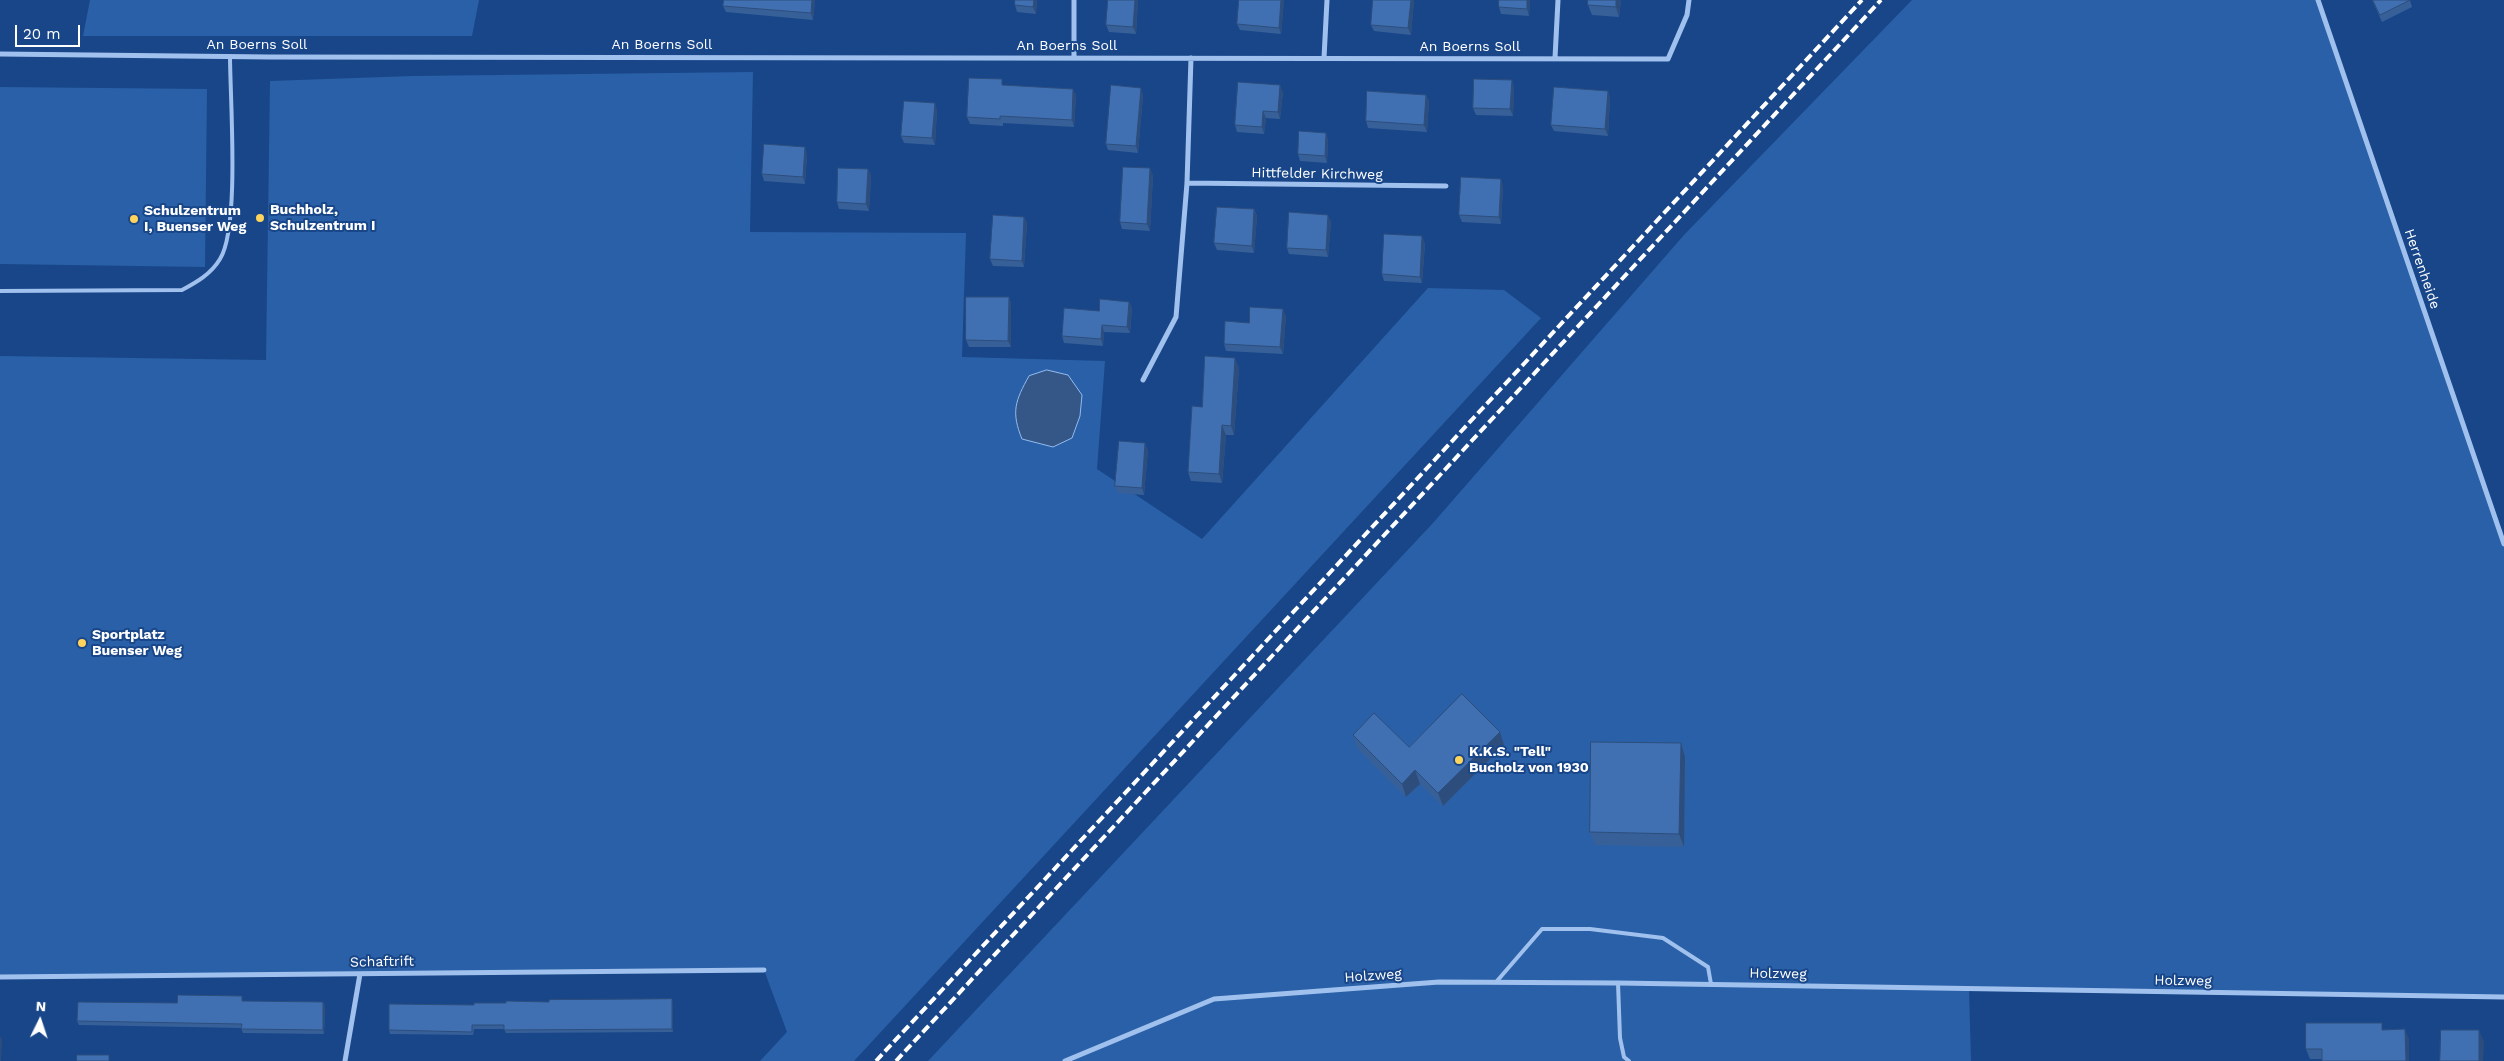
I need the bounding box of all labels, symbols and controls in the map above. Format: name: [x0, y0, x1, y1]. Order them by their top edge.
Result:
scale bar: [18, 15, 82, 47]
text: 20 m: [23, 25, 61, 43]
street label: An Boerns Soll: [207, 37, 307, 53]
street label: An Boerns Soll: [612, 37, 712, 53]
street label: An Boerns Soll: [1017, 38, 1117, 54]
street label: An Boerns Soll: [1420, 39, 1520, 55]
street label: Hittfelder Kirchweg: [1251, 164, 1383, 184]
place label: Buchholz, Schulzentrum I: [270, 202, 375, 234]
place label: Schulzentrum I, Buenser Weg: [144, 203, 246, 236]
marker: Buchholz, Schulzentrum I: [254, 212, 266, 224]
marker: Schulzentrum I, Buenser Weg: [128, 213, 140, 225]
street label: Herrenheide: [2400, 227, 2444, 311]
place label: Sportplatz Buenser Weg: [92, 627, 182, 660]
marker: Sportplatz Buenser Weg: [76, 637, 88, 649]
place label: K.K.S. "Tell" Bucholz von 1930: [1469, 744, 1589, 776]
marker: K.K.S. "Tell" Bucholz von 1930: [1453, 754, 1465, 766]
street label: Schaftrift: [350, 953, 414, 971]
street label: Holzweg: [1749, 965, 1807, 983]
street label: Holzweg: [1344, 966, 1402, 986]
street label: Holzweg: [2154, 972, 2212, 990]
north arrow: [15, 996, 65, 1046]
text: N: [35, 998, 47, 1014]

